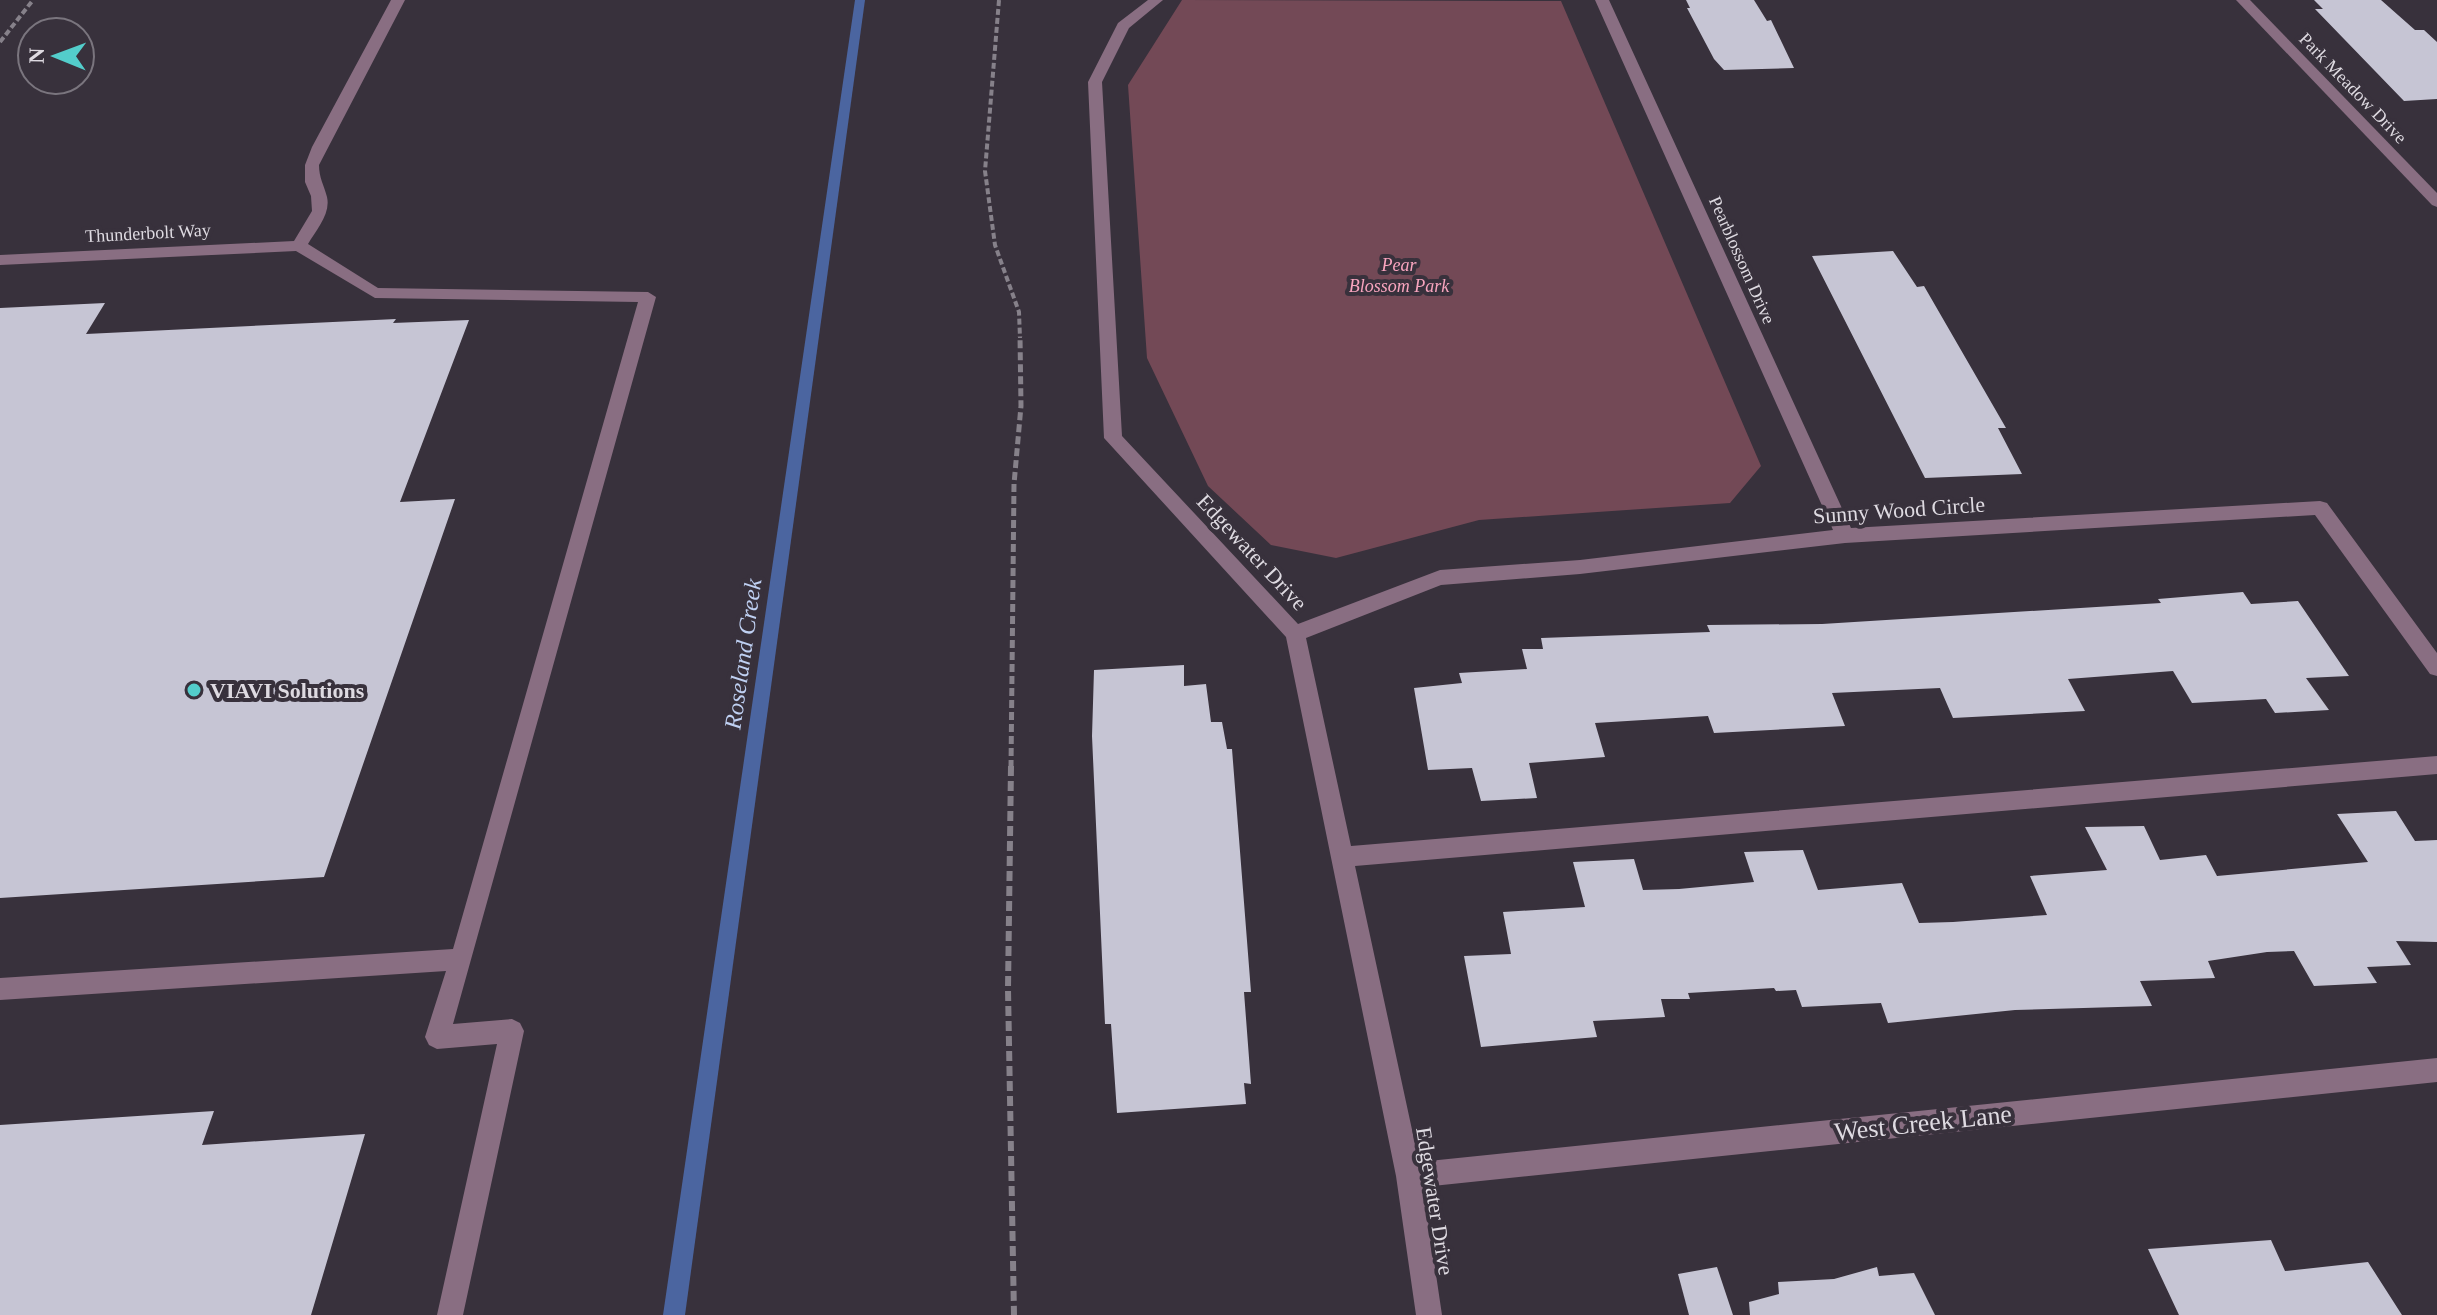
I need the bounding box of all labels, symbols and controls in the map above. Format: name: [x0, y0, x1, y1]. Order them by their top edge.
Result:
north arrow: [16, 16, 96, 96]
street label: Park Meadow Drive: [2295, 29, 2411, 147]
text: N: [24, 47, 49, 64]
street label: Pearblossom Drive: [1705, 193, 1779, 327]
street label: Thunderbolt Way: [85, 220, 211, 246]
park label: Pear Blossom Park: [1349, 255, 1450, 296]
street label: Edgewater Drive: [1192, 489, 1312, 615]
street label: Sunny Wood Circle: [1812, 492, 1986, 528]
water label: Roseland Creek: [719, 577, 766, 732]
place label: VIAVI Solutions: [210, 678, 365, 703]
marker: VIAVI Solutions: [185, 681, 203, 699]
street label: West Creek Lane: [1833, 1099, 2013, 1147]
street label: Edgewater Drive: [1411, 1125, 1459, 1277]

